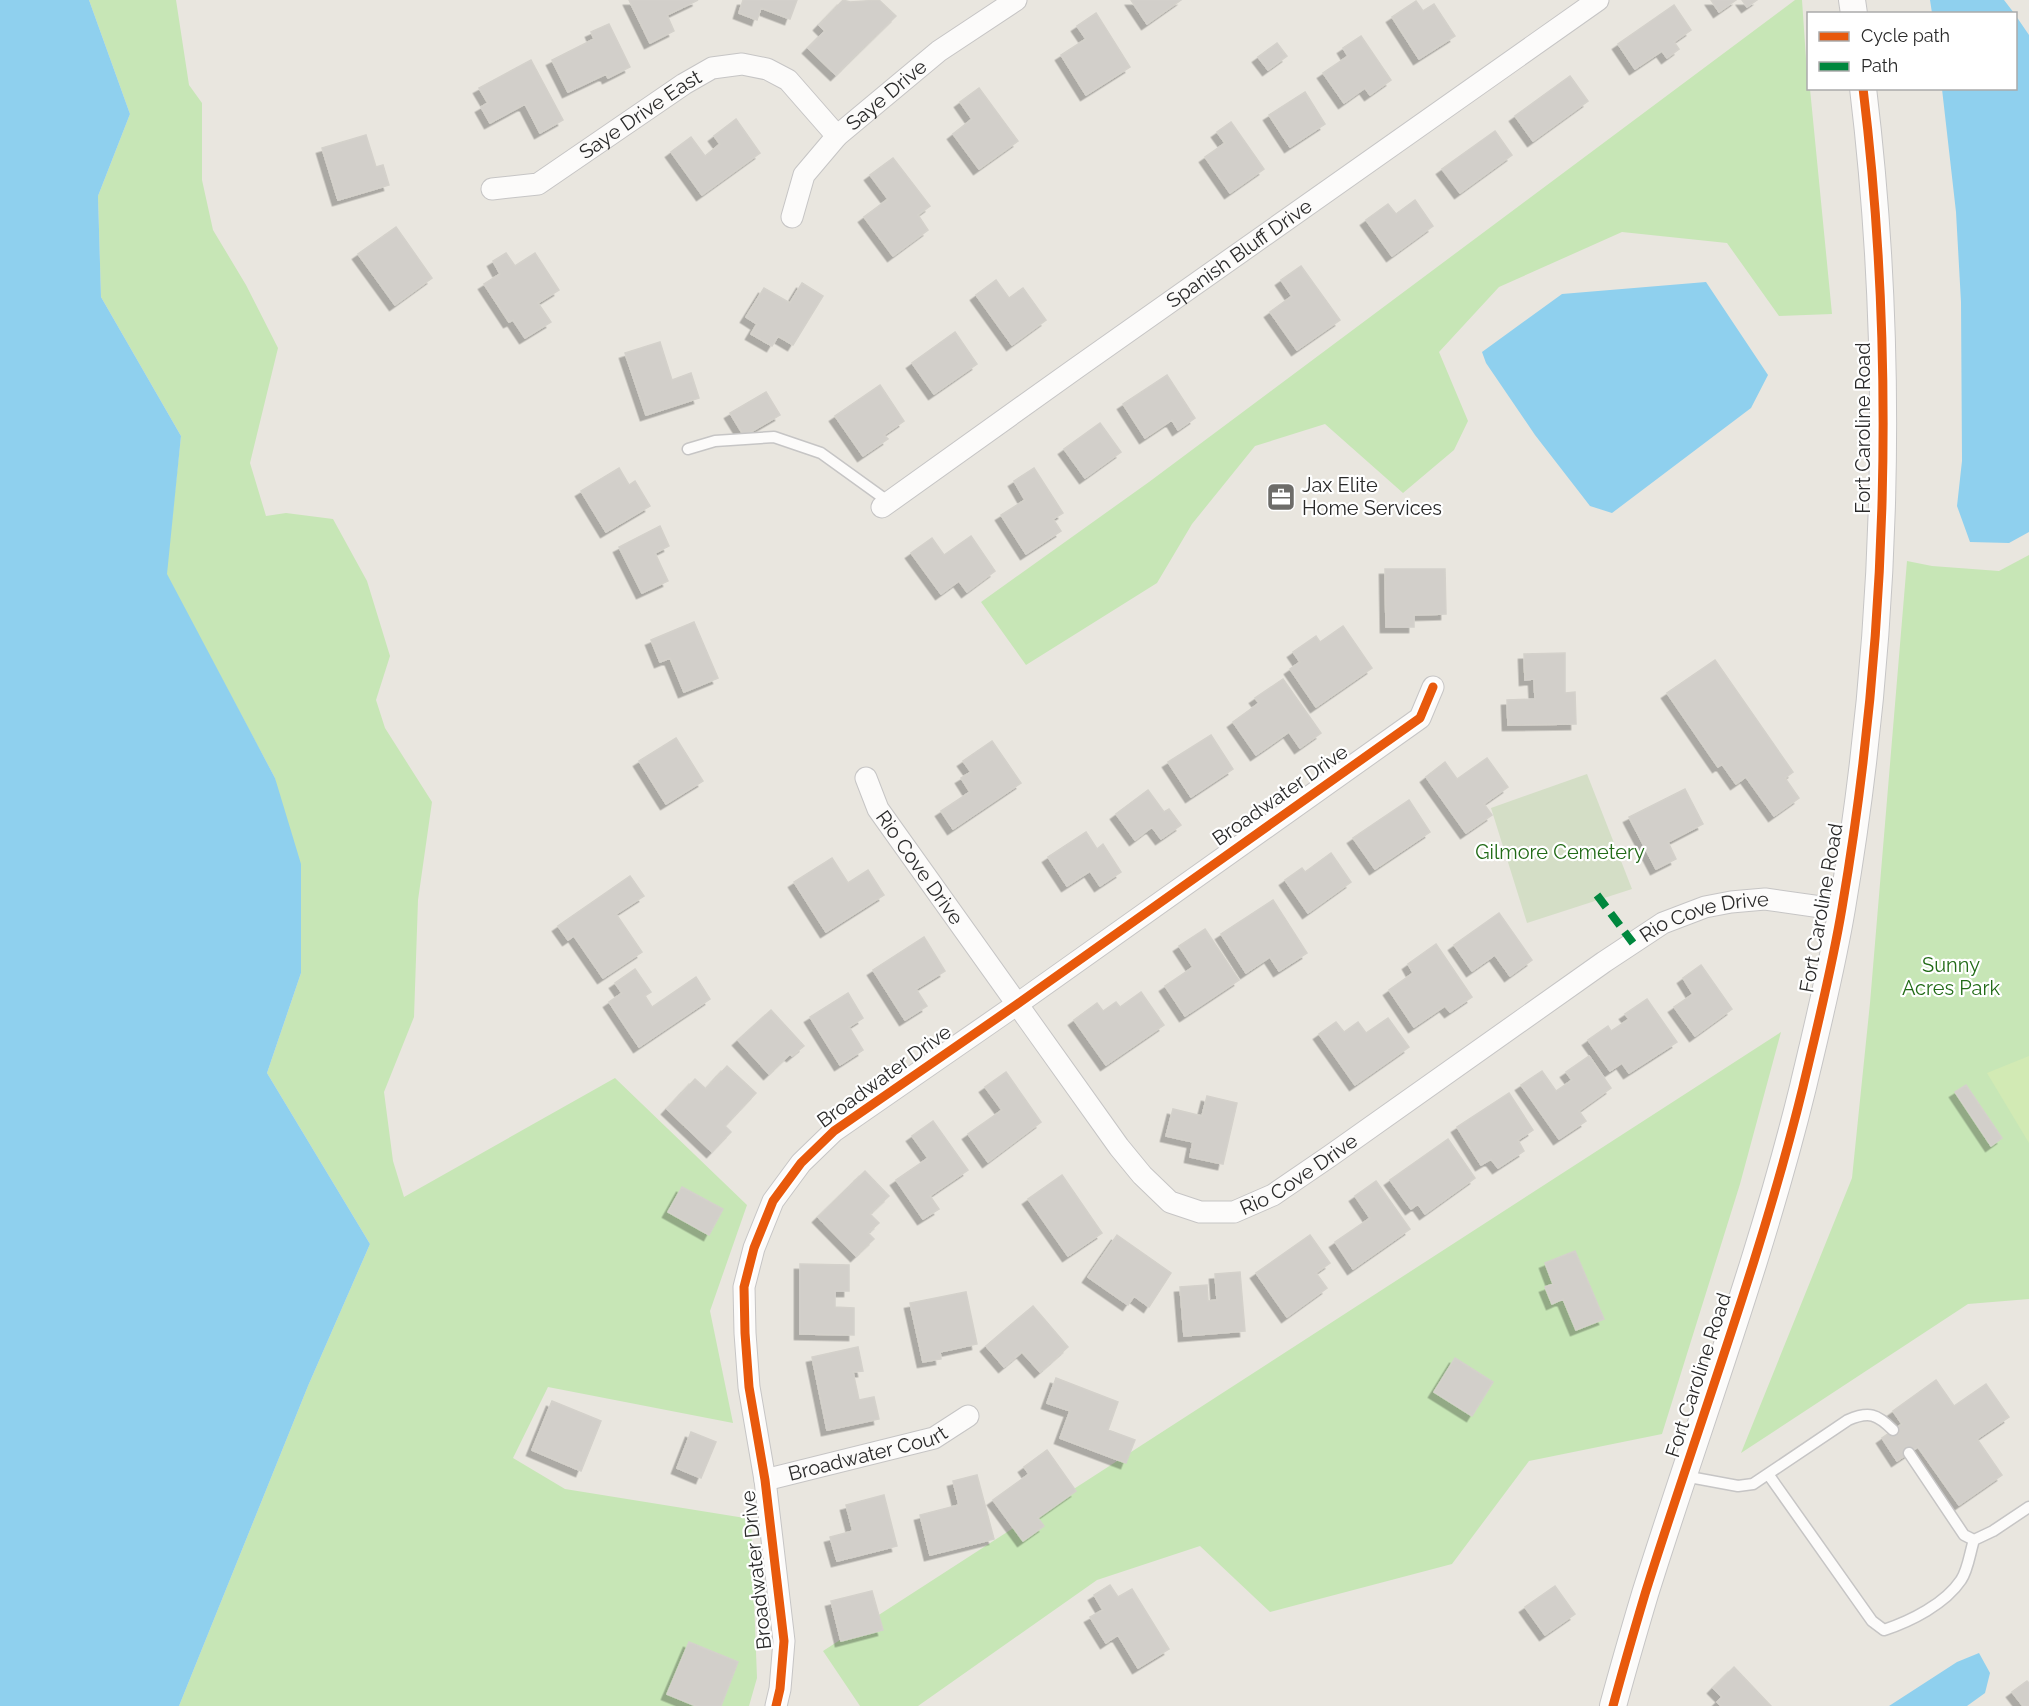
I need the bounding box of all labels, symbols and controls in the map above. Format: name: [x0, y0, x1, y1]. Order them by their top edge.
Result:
legend: [1807, 12, 2017, 90]
text: Cycle path: [1861, 25, 1950, 46]
street label: Saye Drive: [841, 54, 932, 135]
text: Path: [1861, 55, 1898, 76]
street label: Saye Drive East: [575, 65, 706, 164]
street label: Spanish Bluff Drive: [1162, 194, 1317, 313]
street label: Fort Caroline Road: [1851, 342, 1875, 514]
place label: Jax Elite Home Services: [1302, 473, 1442, 520]
office icon: Jax Elite Home Services: [1265, 481, 1297, 513]
street label: Broadwater Drive: [1208, 739, 1353, 851]
street label: Rio Cove Drive: [871, 806, 969, 929]
street label: Fort Caroline Road: [1794, 822, 1848, 994]
park label: Gilmore Cemetery: [1475, 840, 1645, 864]
street label: Rio Cove Drive: [1635, 887, 1770, 947]
park label: Sunny Acres Park: [1902, 953, 2001, 1000]
street label: Broadwater Drive: [812, 1019, 956, 1133]
street label: Rio Cove Drive: [1236, 1128, 1362, 1220]
street label: Fort Caroline Road: [1660, 1290, 1736, 1460]
street label: Broadwater Court: [786, 1420, 952, 1486]
street label: Broadwater Drive: [736, 1489, 776, 1651]

